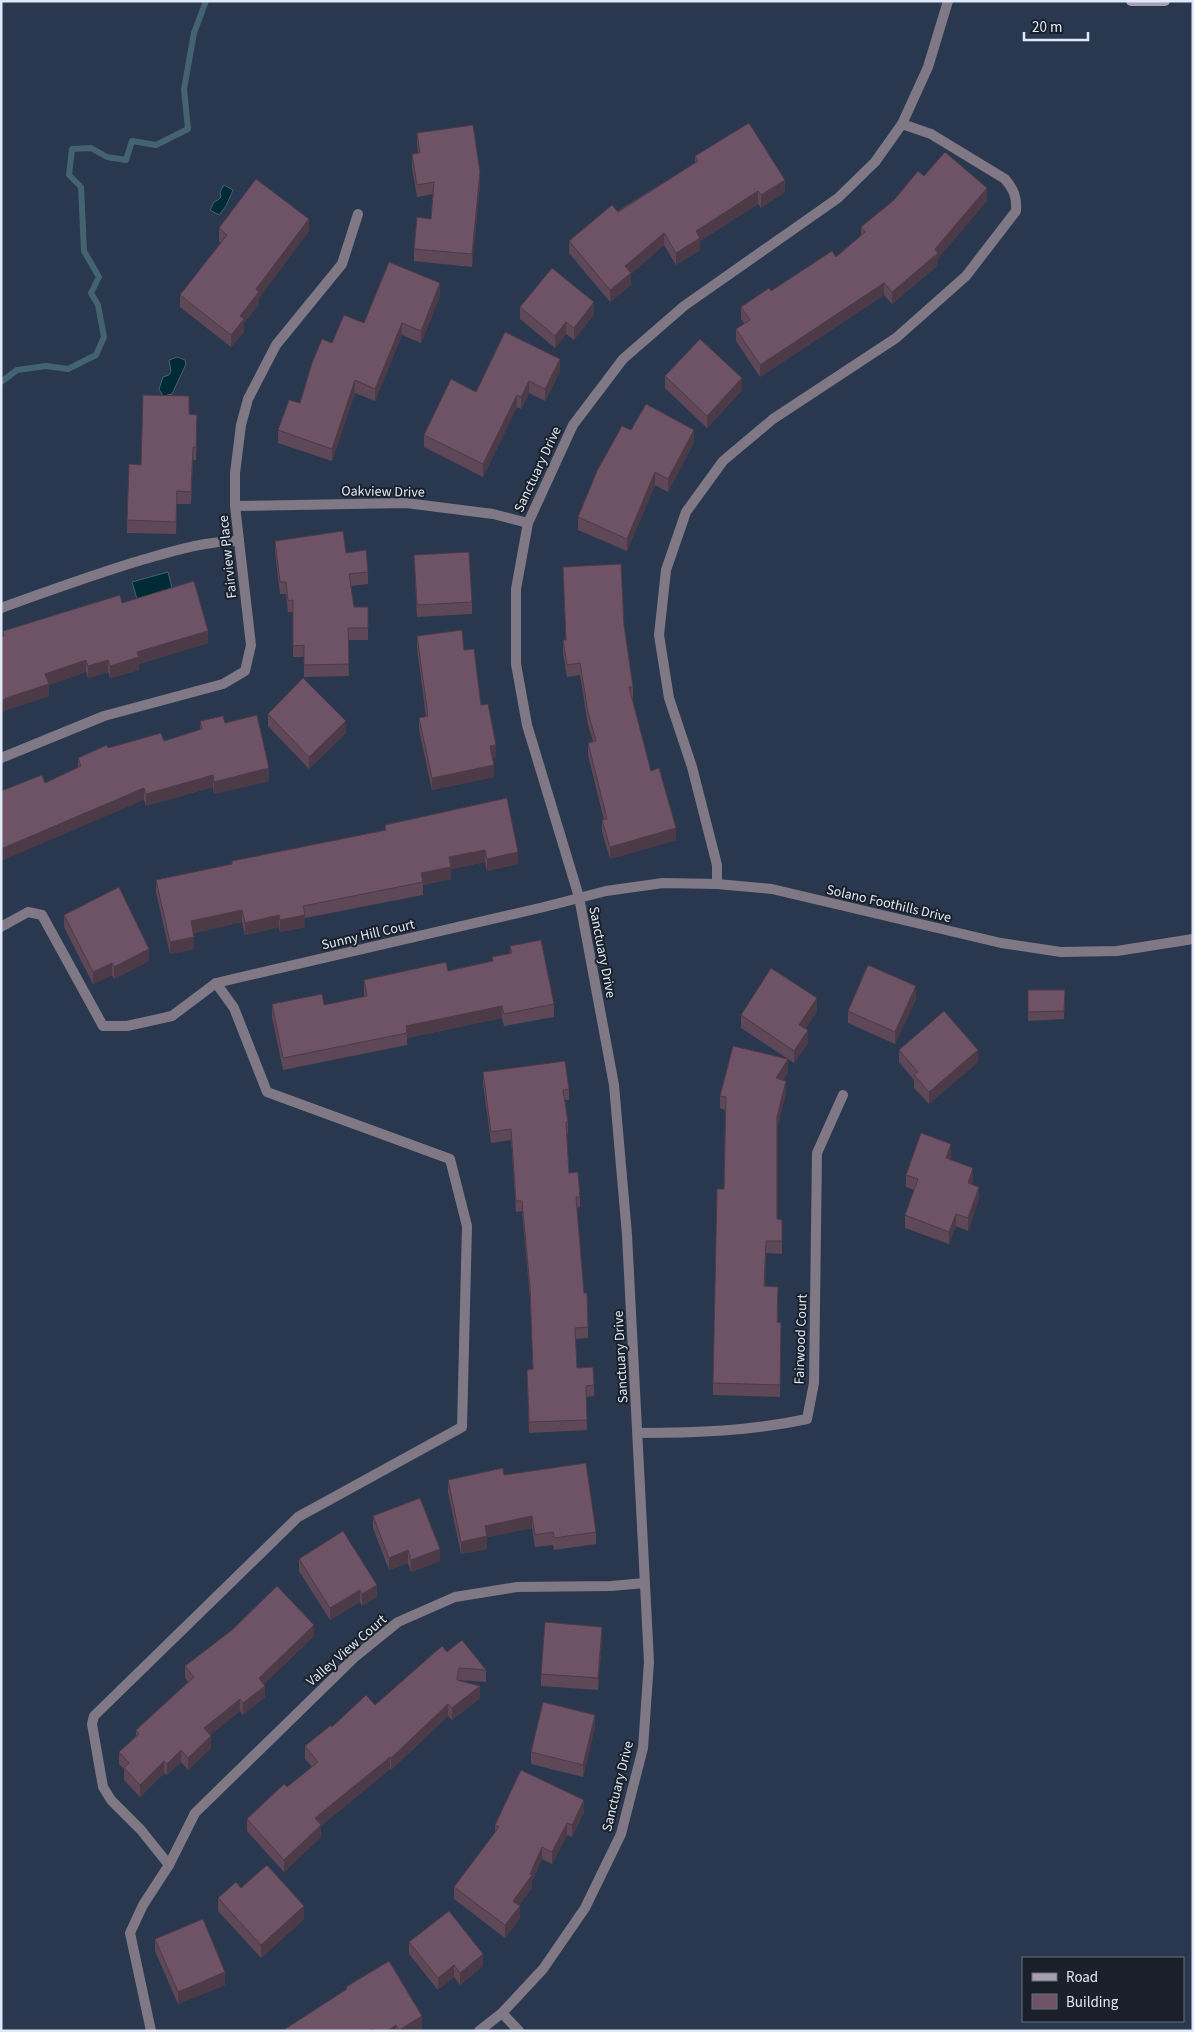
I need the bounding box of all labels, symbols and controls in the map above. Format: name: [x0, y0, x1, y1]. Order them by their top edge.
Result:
scale bar: [1024, 10, 1088, 42]
text: 20 m: [1032, 17, 1062, 38]
street label: Sanctuary Drive: [509, 423, 567, 516]
street label: Oakview Drive: [341, 481, 425, 503]
street label: Fairview Place: [214, 514, 242, 600]
street label: Solano Foothills Drive: [824, 880, 953, 928]
street label: Sanctuary Drive: [583, 905, 621, 1000]
street label: Sunny Hill Court: [320, 914, 417, 955]
street label: Fairwood Court: [789, 1293, 813, 1385]
street label: Sanctuary Drive: [609, 1310, 633, 1404]
street label: Valley View Court: [302, 1610, 391, 1691]
street label: Sanctuary Drive: [597, 1739, 639, 1834]
legend: [1022, 1957, 1184, 2022]
text: Road: [1066, 1967, 1098, 1988]
text: Building: [1066, 1992, 1119, 2013]

